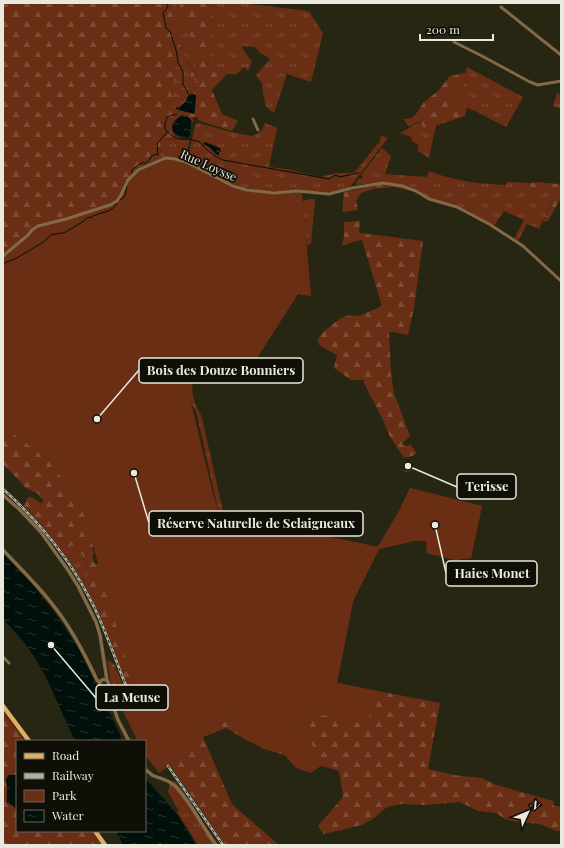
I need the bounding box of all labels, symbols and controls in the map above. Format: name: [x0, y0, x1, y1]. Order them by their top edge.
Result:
scale bar: [420, 16, 493, 42]
text: 200 m: [426, 21, 460, 37]
street label: Rue Loysse: [178, 145, 240, 185]
callout: Bois des Douze Bonniers: [139, 358, 303, 383]
text: Bois des Douze Bonniers: [147, 361, 295, 378]
callout: Terisse: [457, 474, 516, 499]
text: Terisse: [465, 477, 509, 494]
callout: Réserve Naturelle de Sclaigneaux: [149, 511, 363, 536]
text: Réserve Naturelle de Sclaigneaux: [157, 514, 355, 531]
callout: Haies Monet: [446, 561, 537, 586]
text: Haies Monet: [455, 564, 530, 581]
callout: La Meuse: [96, 685, 168, 710]
text: La Meuse: [104, 688, 161, 705]
legend: [16, 740, 146, 832]
text: Road: [52, 747, 79, 763]
text: Railway: [52, 767, 94, 783]
text: Park: [52, 787, 77, 803]
north arrow: [508, 792, 548, 832]
text: N: [527, 797, 544, 813]
text: Water: [51, 807, 85, 823]

